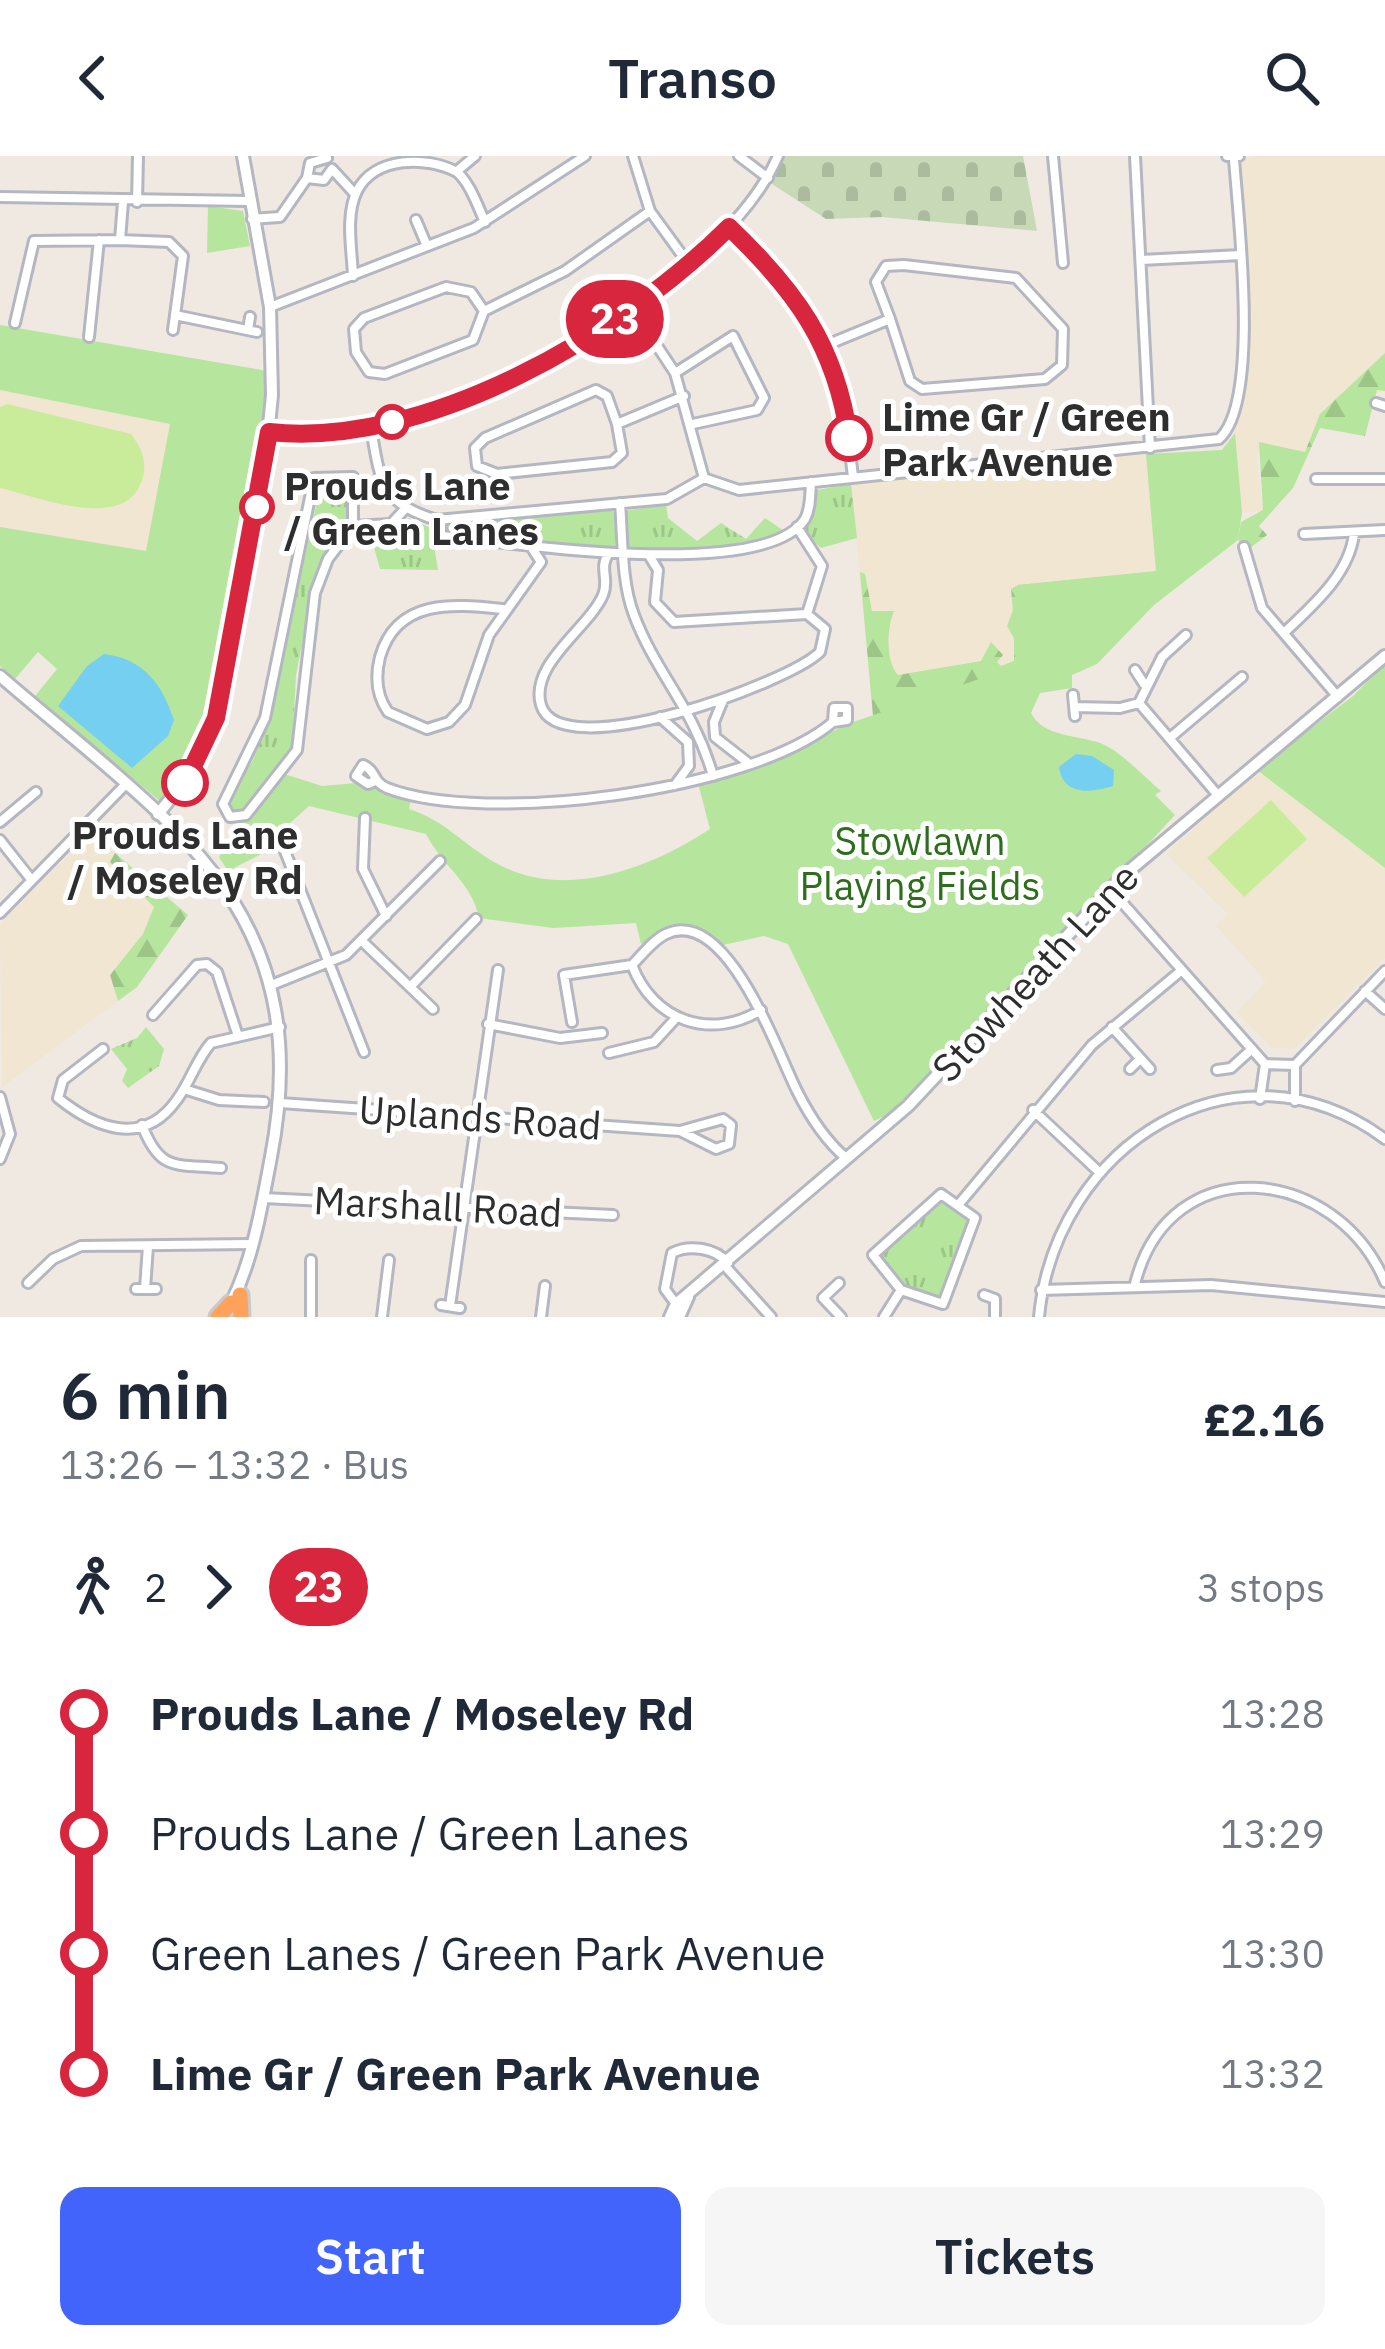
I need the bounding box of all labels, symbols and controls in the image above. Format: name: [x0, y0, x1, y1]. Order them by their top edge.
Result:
text: Transo: [608, 43, 777, 113]
icon: back: [60, 45, 126, 111]
icon: search: [1259, 45, 1325, 111]
line badge: 23: [561, 280, 669, 358]
text: 23: [590, 291, 640, 346]
place label: Lime Gr / Green Park Avenue: [882, 391, 1171, 487]
unlabelled marker: [376, 406, 408, 438]
marker: Lime Gr / Green Park Avenue: [827, 416, 871, 460]
place label: Prouds Lane / Green Lanes: [284, 460, 539, 556]
marker: Prouds Lane / Green Lanes: [241, 491, 273, 523]
marker: Prouds Lane / Moseley Rd: [163, 761, 207, 805]
place label: Prouds Lane / Moseley Rd: [67, 809, 303, 905]
park label: Stowlawn Playing Fields: [799, 815, 1041, 911]
street label: Stowheath Lane: [920, 852, 1150, 1092]
street label: Uplands Road: [357, 1083, 603, 1151]
street label: Marshall Road: [312, 1174, 564, 1238]
text: 6 min: [60, 1351, 231, 1437]
text: £2.16: [1204, 1390, 1325, 1448]
text: 13:26 – 13:32 · Bus: [60, 1439, 409, 1490]
icon: walk: [60, 1554, 126, 1620]
icon: forward: [185, 1554, 251, 1620]
text: 23: [293, 1559, 344, 1614]
text: 2: [144, 1562, 167, 1613]
text: 3 stops: [1197, 1562, 1325, 1613]
text: Prouds Lane / Moseley Rd: [150, 1684, 694, 1742]
text: 13:28: [1220, 1688, 1325, 1739]
text: Prouds Lane / Green Lanes: [150, 1804, 690, 1862]
text: 13:29: [1220, 1808, 1325, 1859]
text: Green Lanes / Green Park Avenue: [150, 1924, 825, 1982]
text: 13:30: [1220, 1928, 1325, 1979]
text: Lime Gr / Green Park Avenue: [150, 2044, 760, 2102]
text: 13:32: [1220, 2048, 1325, 2099]
button: Start: [60, 2187, 681, 2325]
button: Tickets: [705, 2187, 1325, 2325]

